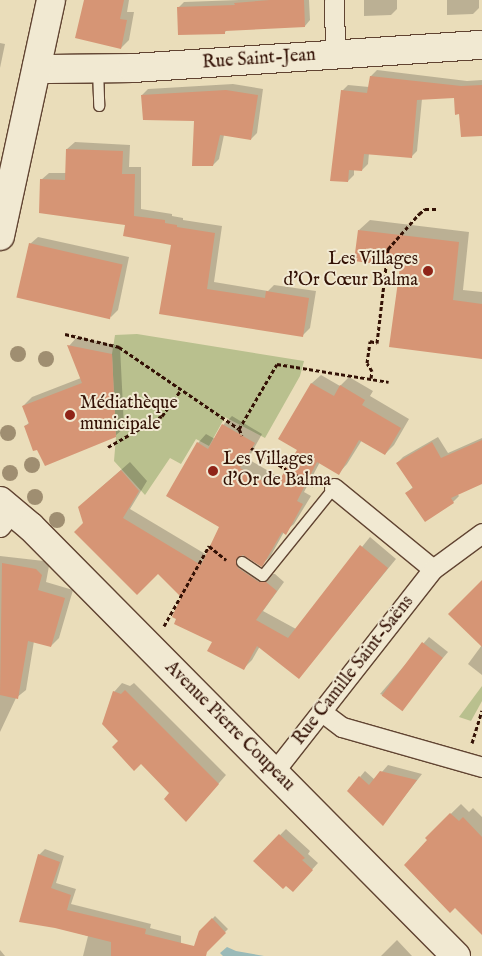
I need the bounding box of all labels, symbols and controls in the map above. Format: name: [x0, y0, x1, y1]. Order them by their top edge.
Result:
street label: Rue Saint-Jean: [202, 45, 316, 75]
place label: Les Villages d'Or Cœur Balma: [284, 250, 418, 292]
marker: Les Villages d'Or Cœur Balma: [422, 265, 434, 277]
place label: Médiathèque municipale: [80, 394, 178, 436]
marker: Médiathèque municipale: [64, 409, 76, 421]
place label: Les Villages d'Or de Balma: [223, 450, 331, 492]
marker: Les Villages d'Or de Balma: [207, 465, 219, 477]
street label: Rue Camille Saint-Saëns: [289, 592, 419, 750]
street label: Avenue Pierre Coupeau: [160, 658, 298, 796]

